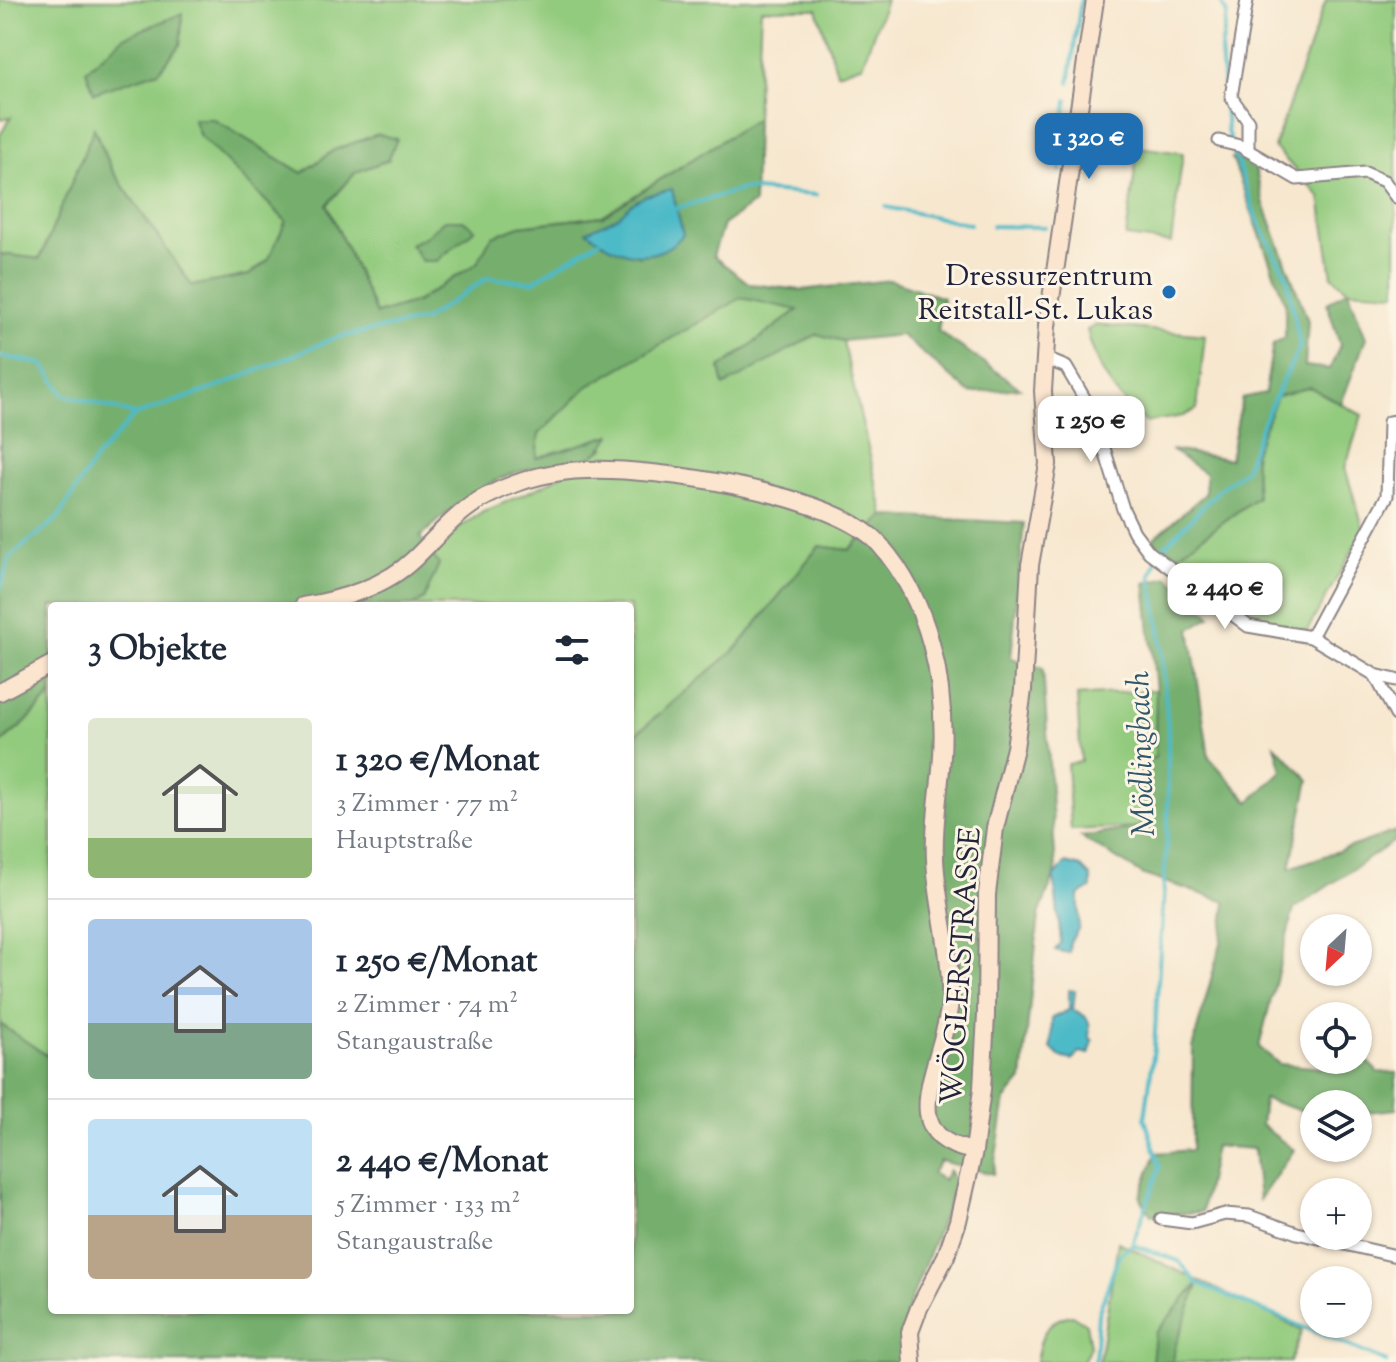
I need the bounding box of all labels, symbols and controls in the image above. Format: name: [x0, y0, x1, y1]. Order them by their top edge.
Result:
pin: 1 320 €: [1015, 113, 1163, 181]
text: 1 320 €: [1053, 120, 1125, 157]
place label: Dressurzentrum Reitstall-St. Lukas: [918, 256, 1153, 333]
marker: Dressurzentrum Reitstall-St. Lukas: [1160, 283, 1178, 301]
pin: 1 250 €: [1017, 396, 1165, 464]
text: 1 250 €: [1056, 403, 1126, 440]
pin: 2 440 €: [1151, 563, 1299, 631]
text: 2 440 €: [1186, 570, 1264, 607]
text: 3 Objekte: [88, 626, 227, 675]
icon: filters: [550, 628, 594, 672]
water label: Mödlingbach: [1117, 670, 1169, 837]
text: 1 320 €/Monat: [336, 737, 539, 786]
icon: home: [152, 750, 248, 846]
text: 3 Zimmer · 77 m²: [336, 786, 518, 823]
text: Hauptstraße: [336, 823, 473, 860]
street label: WÖGLERSTRASSE: [931, 826, 994, 1106]
north arrow: [1300, 914, 1372, 986]
map controls: [1300, 914, 1372, 1338]
text: 1 250 €/Monat: [336, 938, 537, 987]
icon: home: [152, 951, 248, 1047]
text: 2 Zimmer · 74 m²: [336, 987, 518, 1024]
button: locate: [1300, 1002, 1372, 1074]
text: Stangaustraße: [336, 1024, 493, 1061]
button: layers: [1300, 1090, 1372, 1162]
text: 2 440 €/Monat: [336, 1138, 548, 1187]
icon: home: [152, 1151, 248, 1247]
button: +: [1300, 1178, 1372, 1250]
text: 5 Zimmer · 133 m²: [336, 1187, 520, 1224]
text: Stangaustraße: [336, 1224, 493, 1261]
button: −: [1300, 1266, 1372, 1338]

